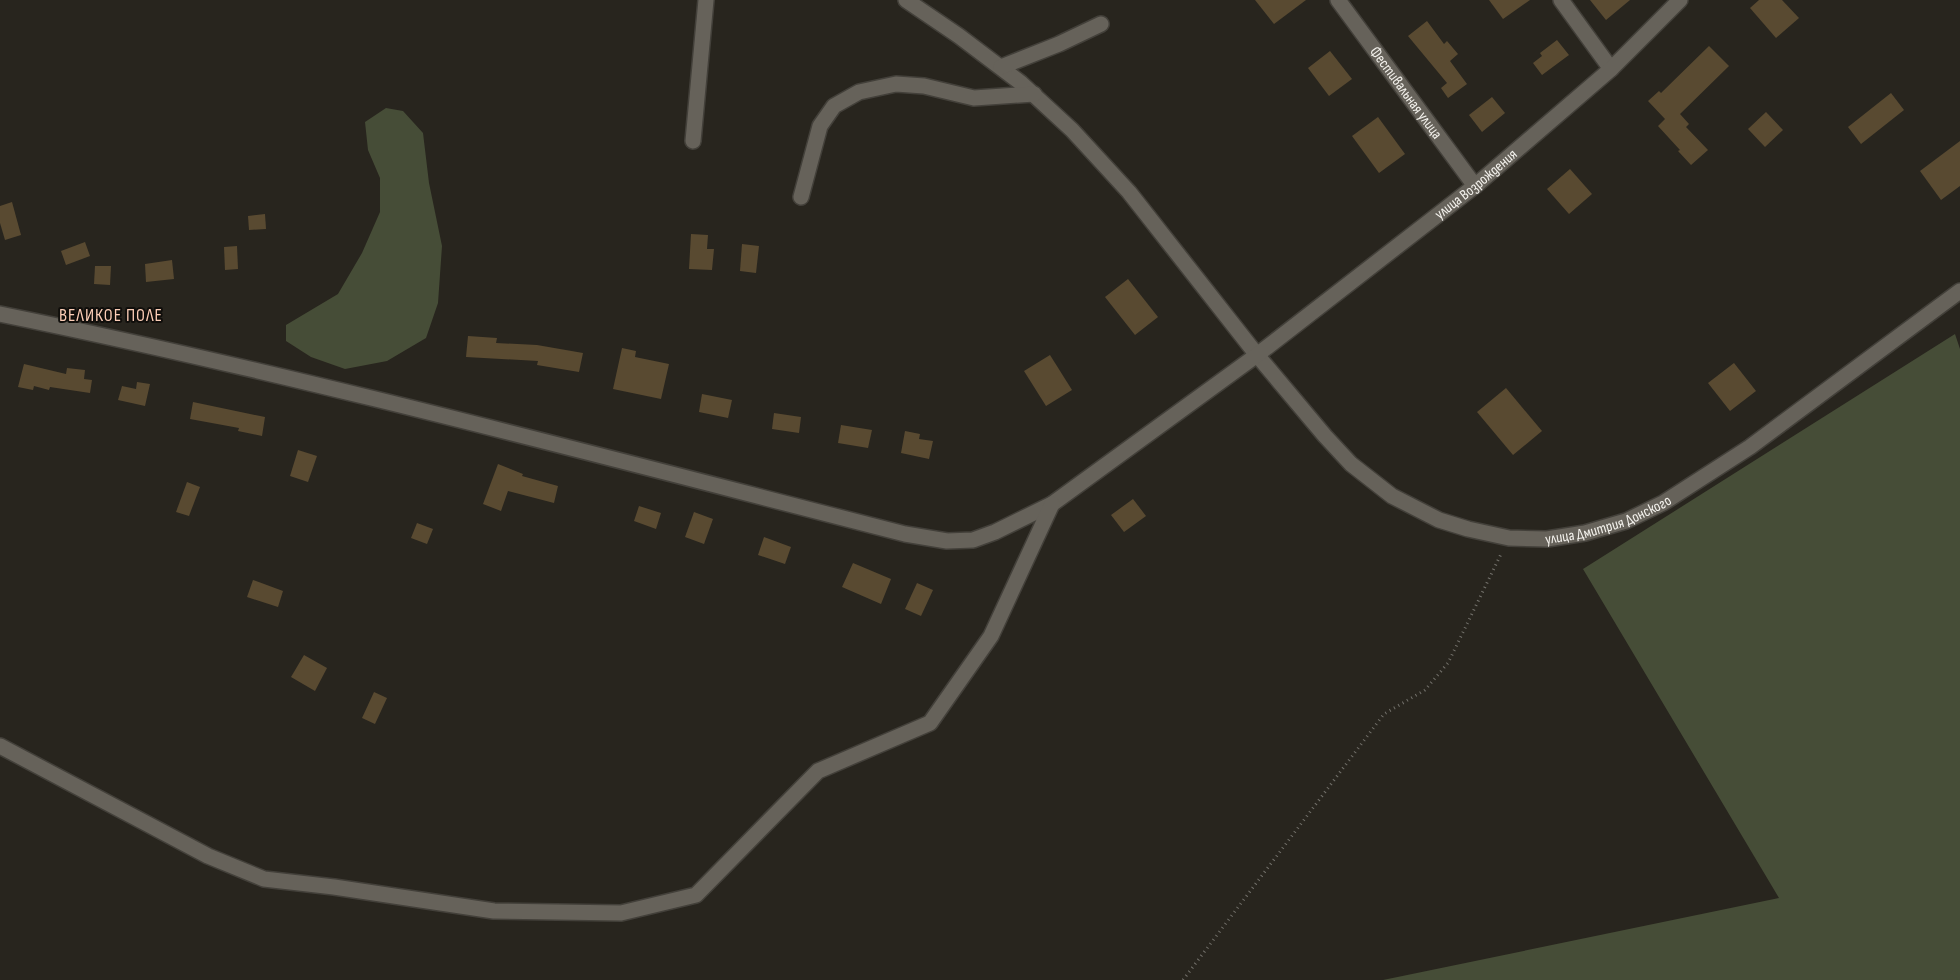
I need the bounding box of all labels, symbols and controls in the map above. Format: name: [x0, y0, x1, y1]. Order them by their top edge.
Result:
street label: Фестивальная улица: [1366, 43, 1447, 143]
street label: улица Возрождения: [1431, 145, 1521, 223]
district label: ВЕЛИКОЕ ПОЛЕ: [59, 305, 163, 326]
street label: улица Дмитрия Донского: [1544, 491, 1675, 549]

